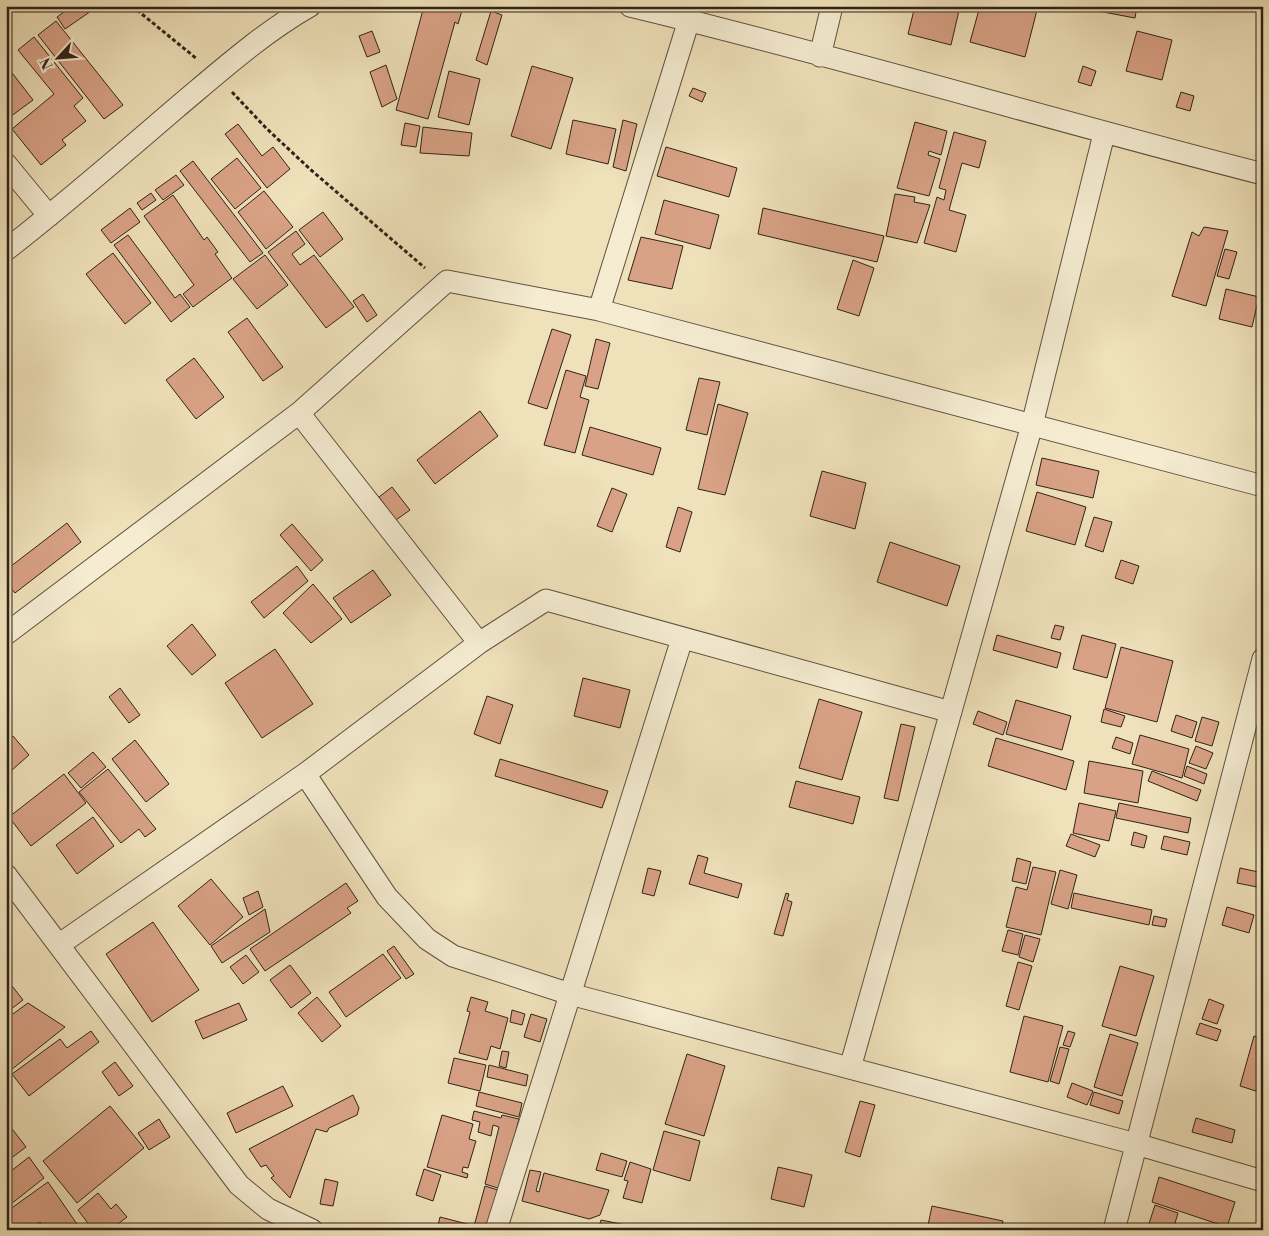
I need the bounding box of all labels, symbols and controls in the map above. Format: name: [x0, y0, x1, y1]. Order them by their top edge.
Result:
north arrow: [32, 32, 82, 82]
text: N: [37, 54, 58, 72]

